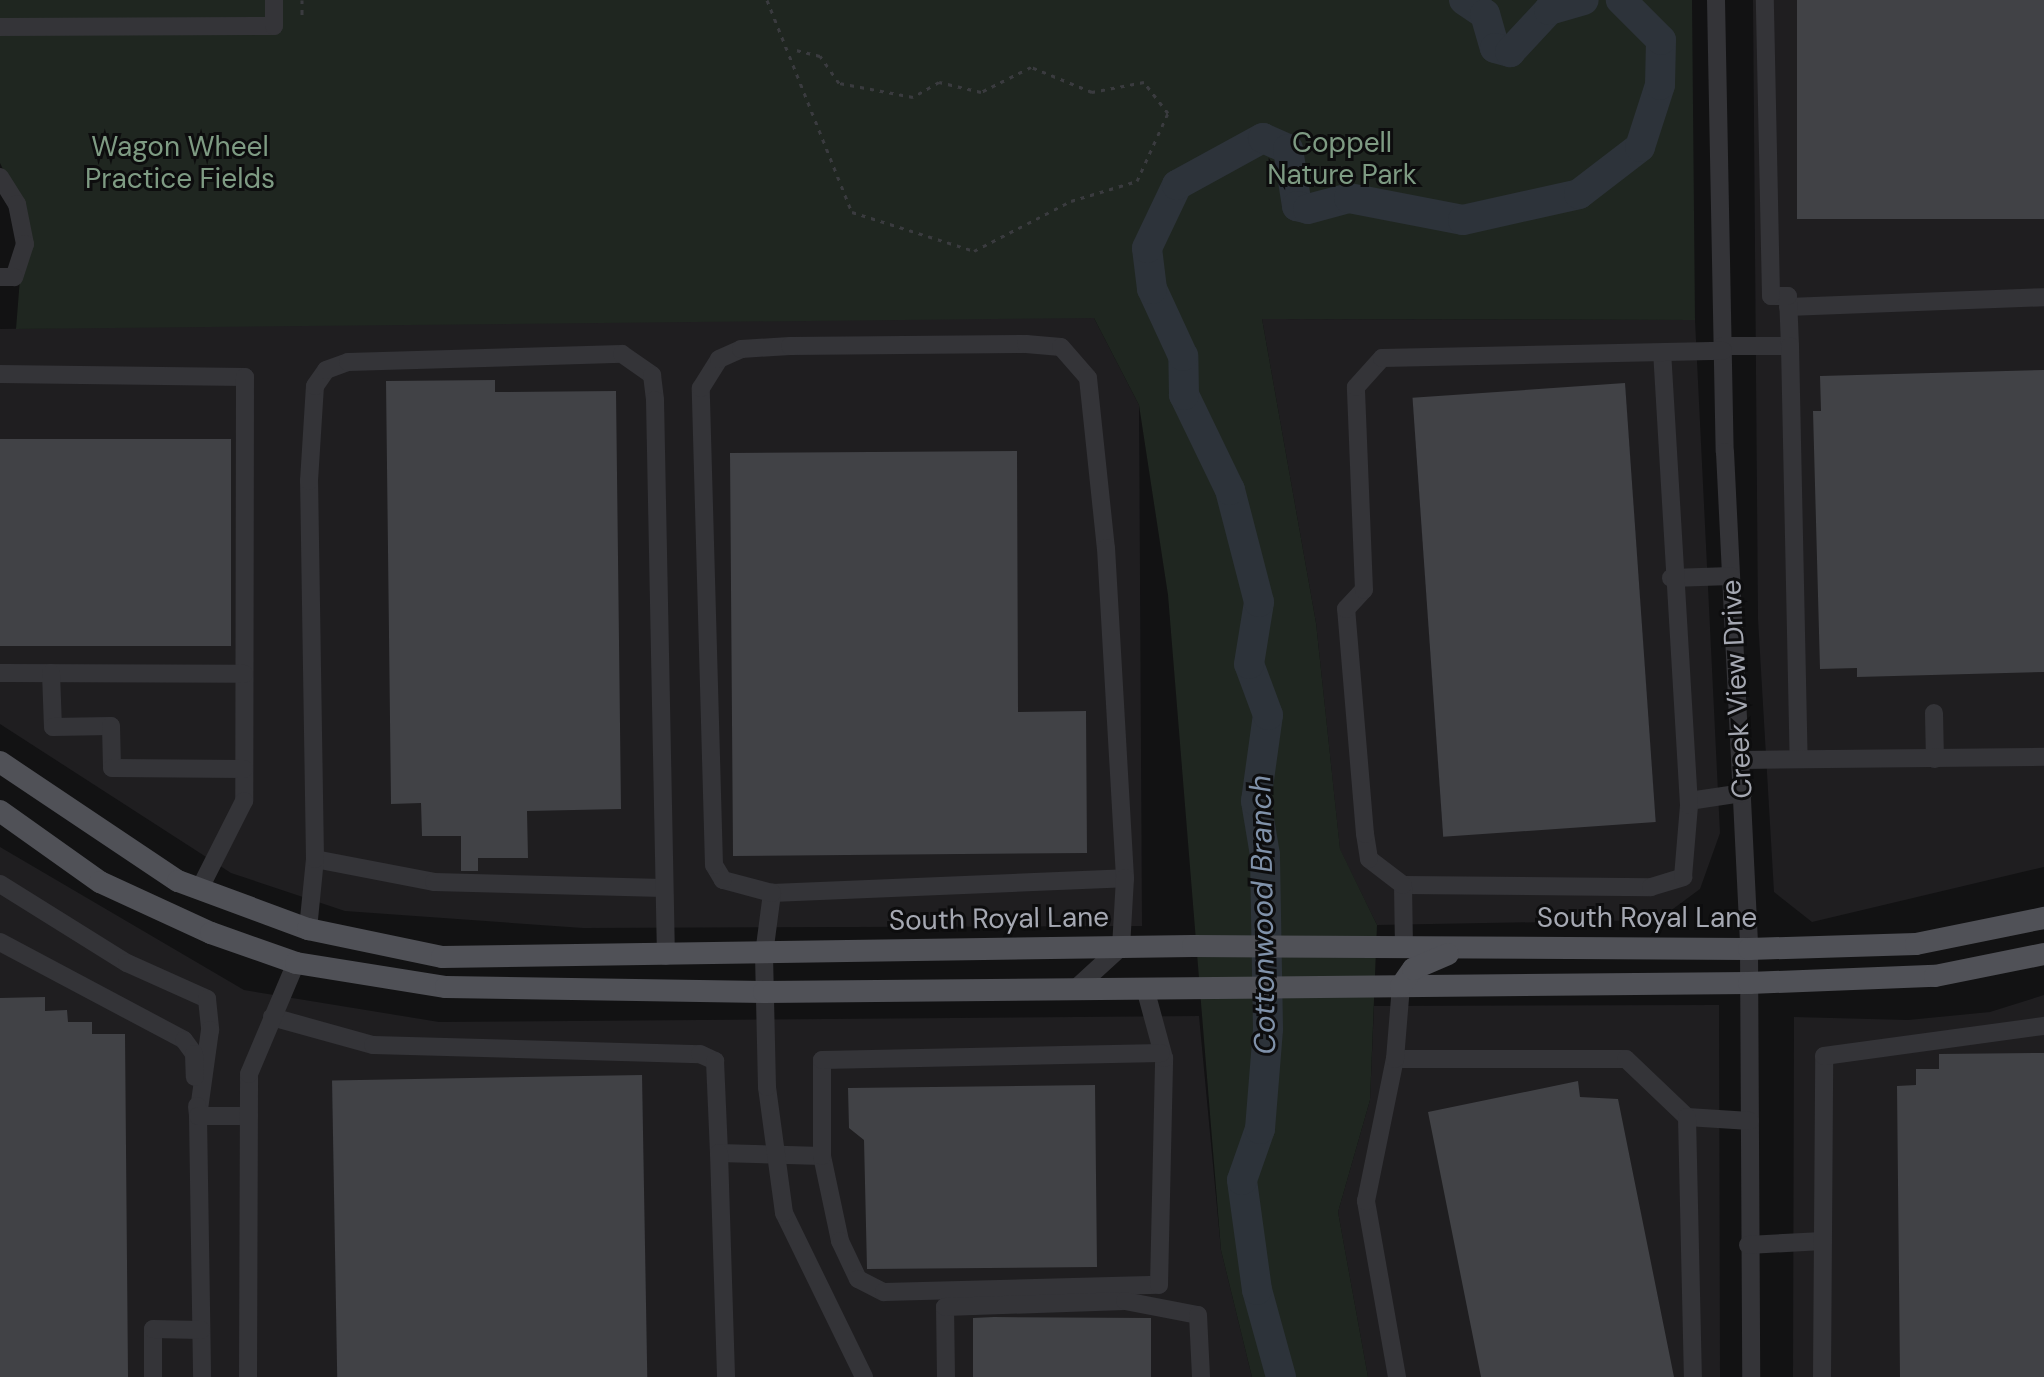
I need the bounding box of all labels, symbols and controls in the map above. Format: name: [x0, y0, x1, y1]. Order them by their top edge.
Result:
park label: Coppell Nature Park: [1267, 126, 1417, 192]
park label: Wagon Wheel Practice Fields: [85, 130, 275, 196]
street label: Creek View Drive: [1714, 579, 1760, 799]
water label: Cottonwood Branch: [1243, 775, 1283, 1055]
street label: South Royal Lane: [889, 900, 1109, 938]
street label: South Royal Lane: [1537, 901, 1757, 935]

